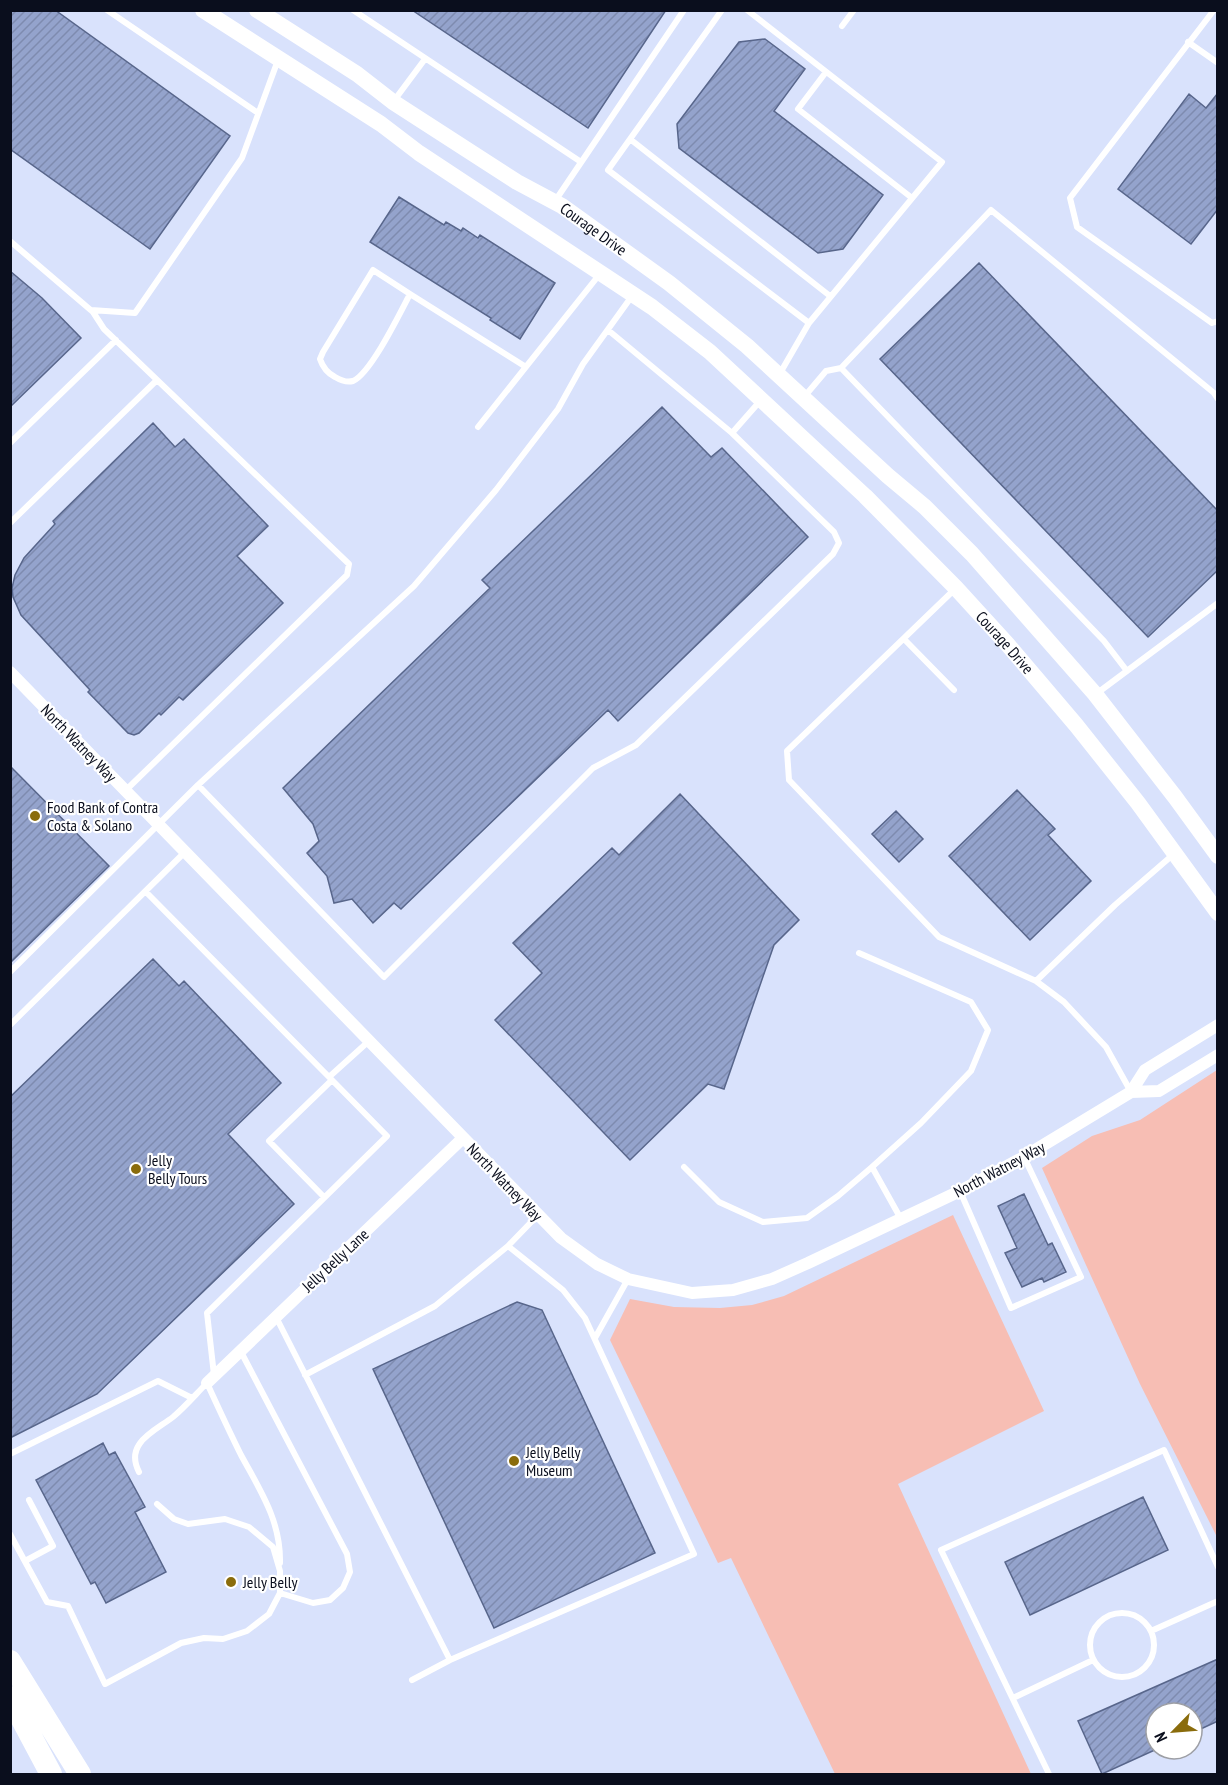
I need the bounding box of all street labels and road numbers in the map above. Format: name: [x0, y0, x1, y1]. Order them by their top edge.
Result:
street label: Courage Drive: [556, 198, 631, 260]
street label: Courage Drive: [972, 607, 1038, 678]
street label: North Watney Way: [37, 700, 121, 786]
street label: North Watney Way: [950, 1137, 1048, 1201]
street label: North Watney Way: [463, 1139, 547, 1225]
street label: Jelly Belly Lane: [297, 1224, 372, 1297]

